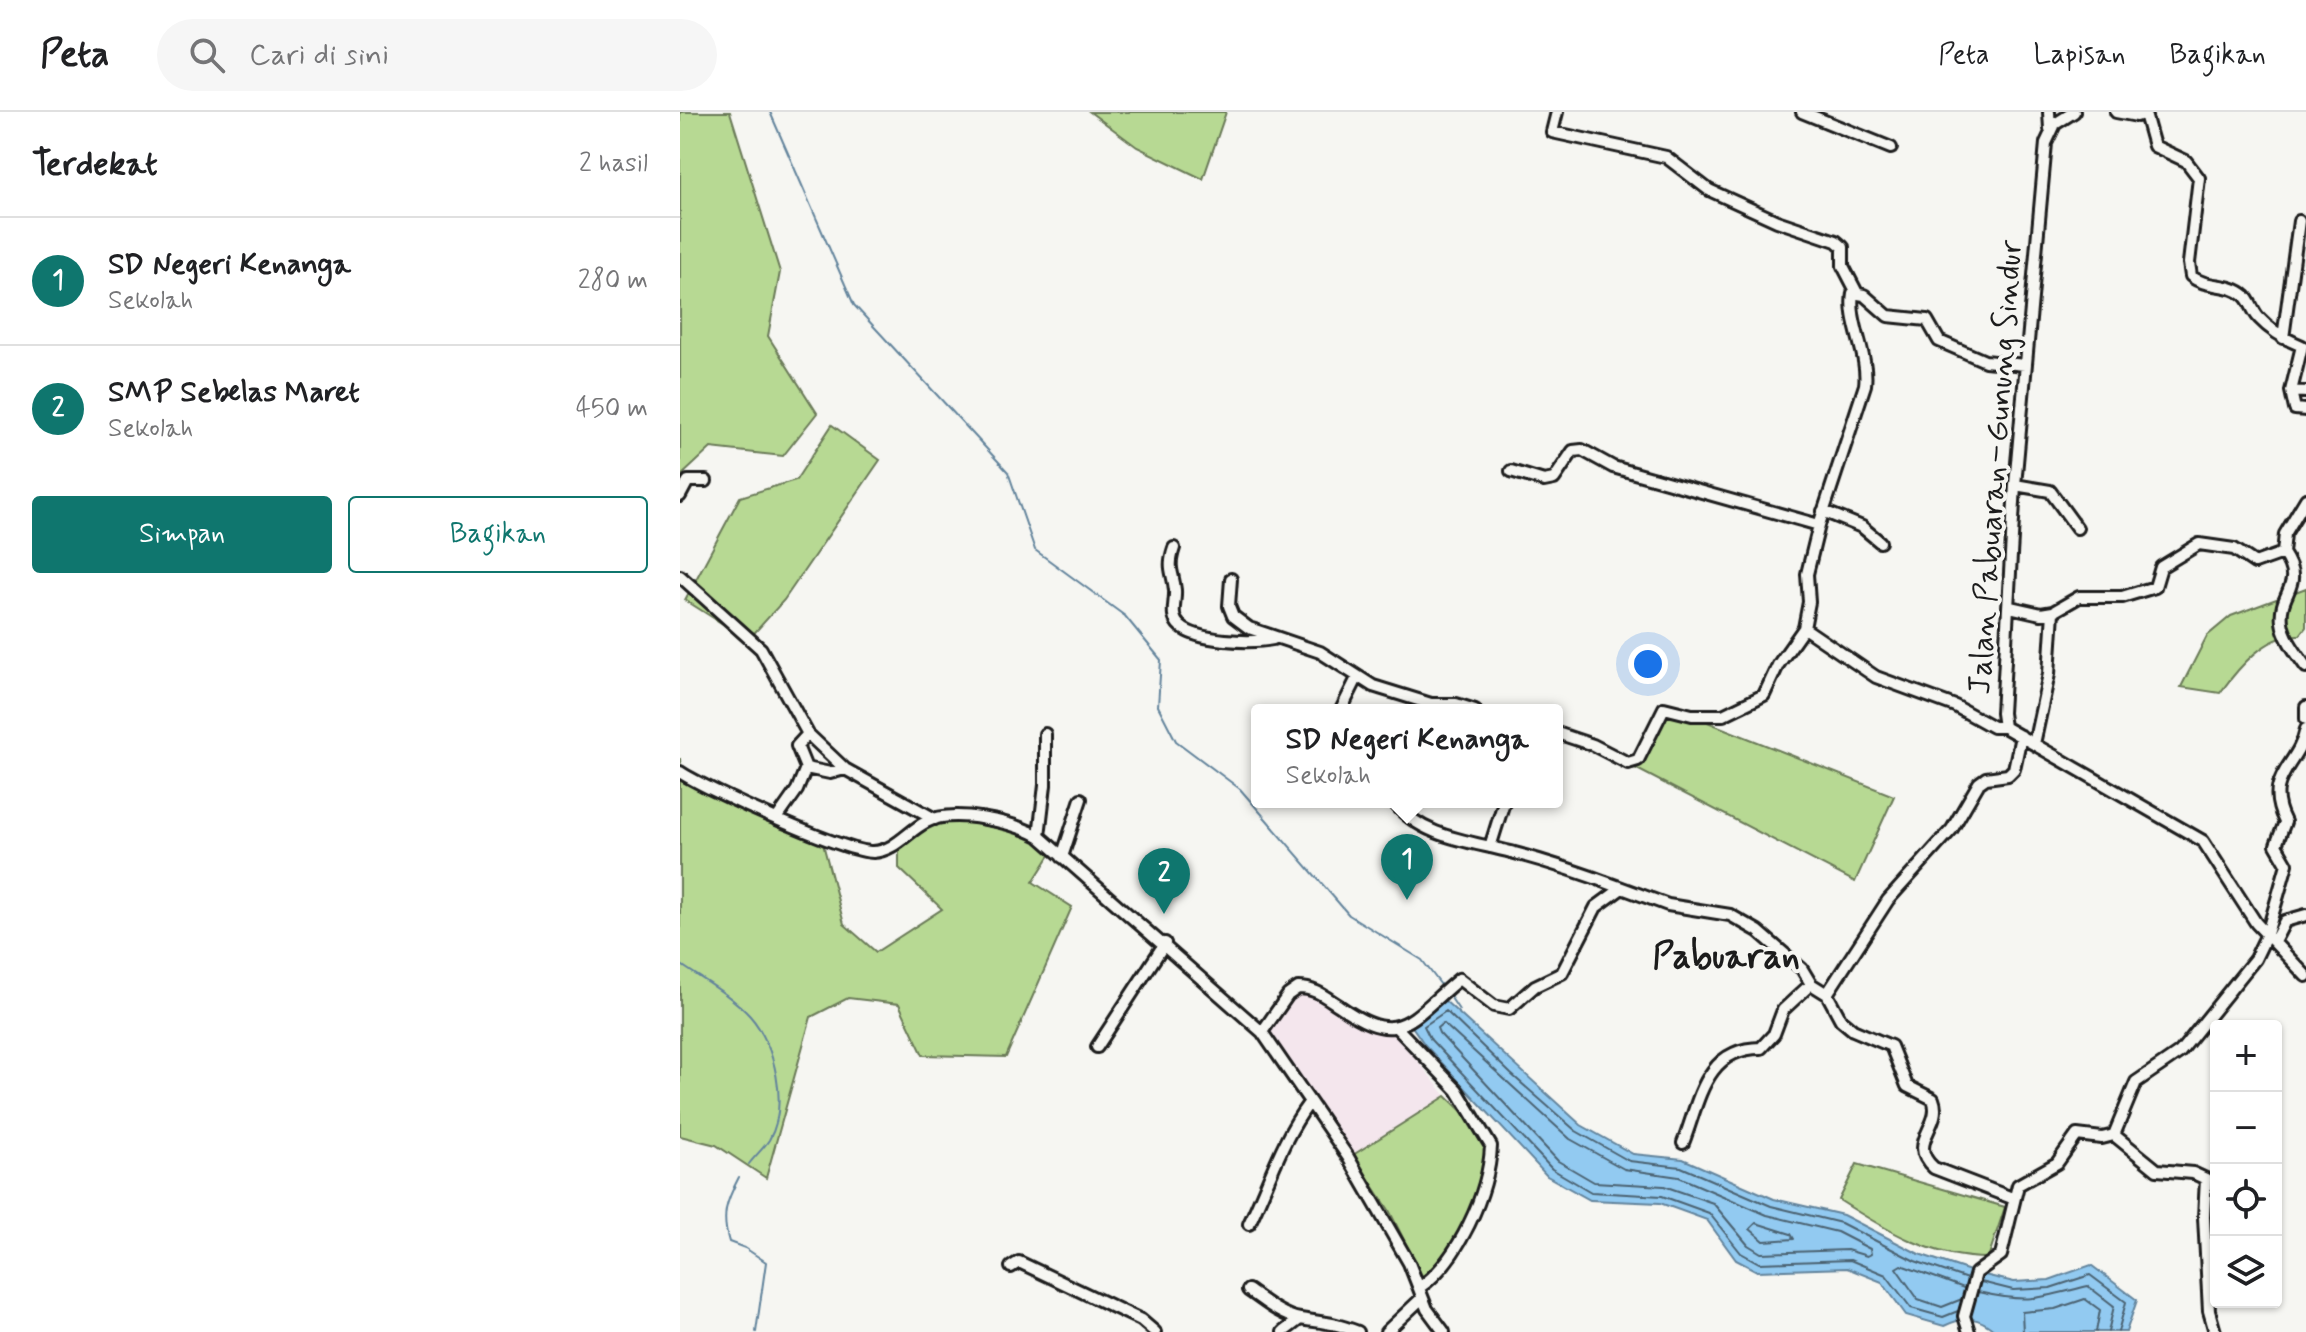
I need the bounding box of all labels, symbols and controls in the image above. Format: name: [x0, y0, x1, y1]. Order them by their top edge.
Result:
search box: [157, 19, 717, 91]
text: Peta: [40, 31, 109, 80]
icon: search: [185, 33, 229, 77]
text: Cari di sini: [249, 36, 389, 75]
text: Peta: [1938, 37, 1989, 74]
text: Lapisan: [2033, 37, 2126, 74]
text: Bagikan: [2170, 37, 2266, 74]
text: Terdekat: [32, 142, 158, 187]
text: 2 hasil: [579, 147, 648, 181]
street label: Jalan Pabuaran–Gunung Sindur: [1959, 238, 2033, 696]
text: SD Negeri Kenanga: [108, 245, 351, 284]
text: 1: [52, 264, 64, 298]
text: 280 m: [578, 264, 648, 298]
text: Sekolah: [108, 284, 194, 318]
text: SMP Sebelas Maret: [108, 373, 360, 412]
text: 2: [52, 392, 64, 426]
text: 450 m: [576, 392, 648, 426]
text: Sekolah: [108, 412, 194, 446]
button: Simpan: [32, 496, 332, 573]
button: Bagikan: [348, 496, 648, 573]
your location: [1628, 644, 1668, 684]
popup: [1251, 704, 1563, 808]
text: SD Negeri Kenanga: [1286, 720, 1528, 759]
text: Sekolah: [1286, 759, 1371, 793]
pin: 1: [1381, 834, 1433, 900]
pin: 2: [1138, 848, 1190, 914]
district label: Pabuaran: [1652, 934, 1800, 981]
map controls: [2210, 1020, 2282, 1308]
button: +: [2210, 1020, 2282, 1092]
button: −: [2210, 1092, 2282, 1164]
button: locate: [2210, 1164, 2282, 1236]
button: layers: [2210, 1236, 2282, 1308]

